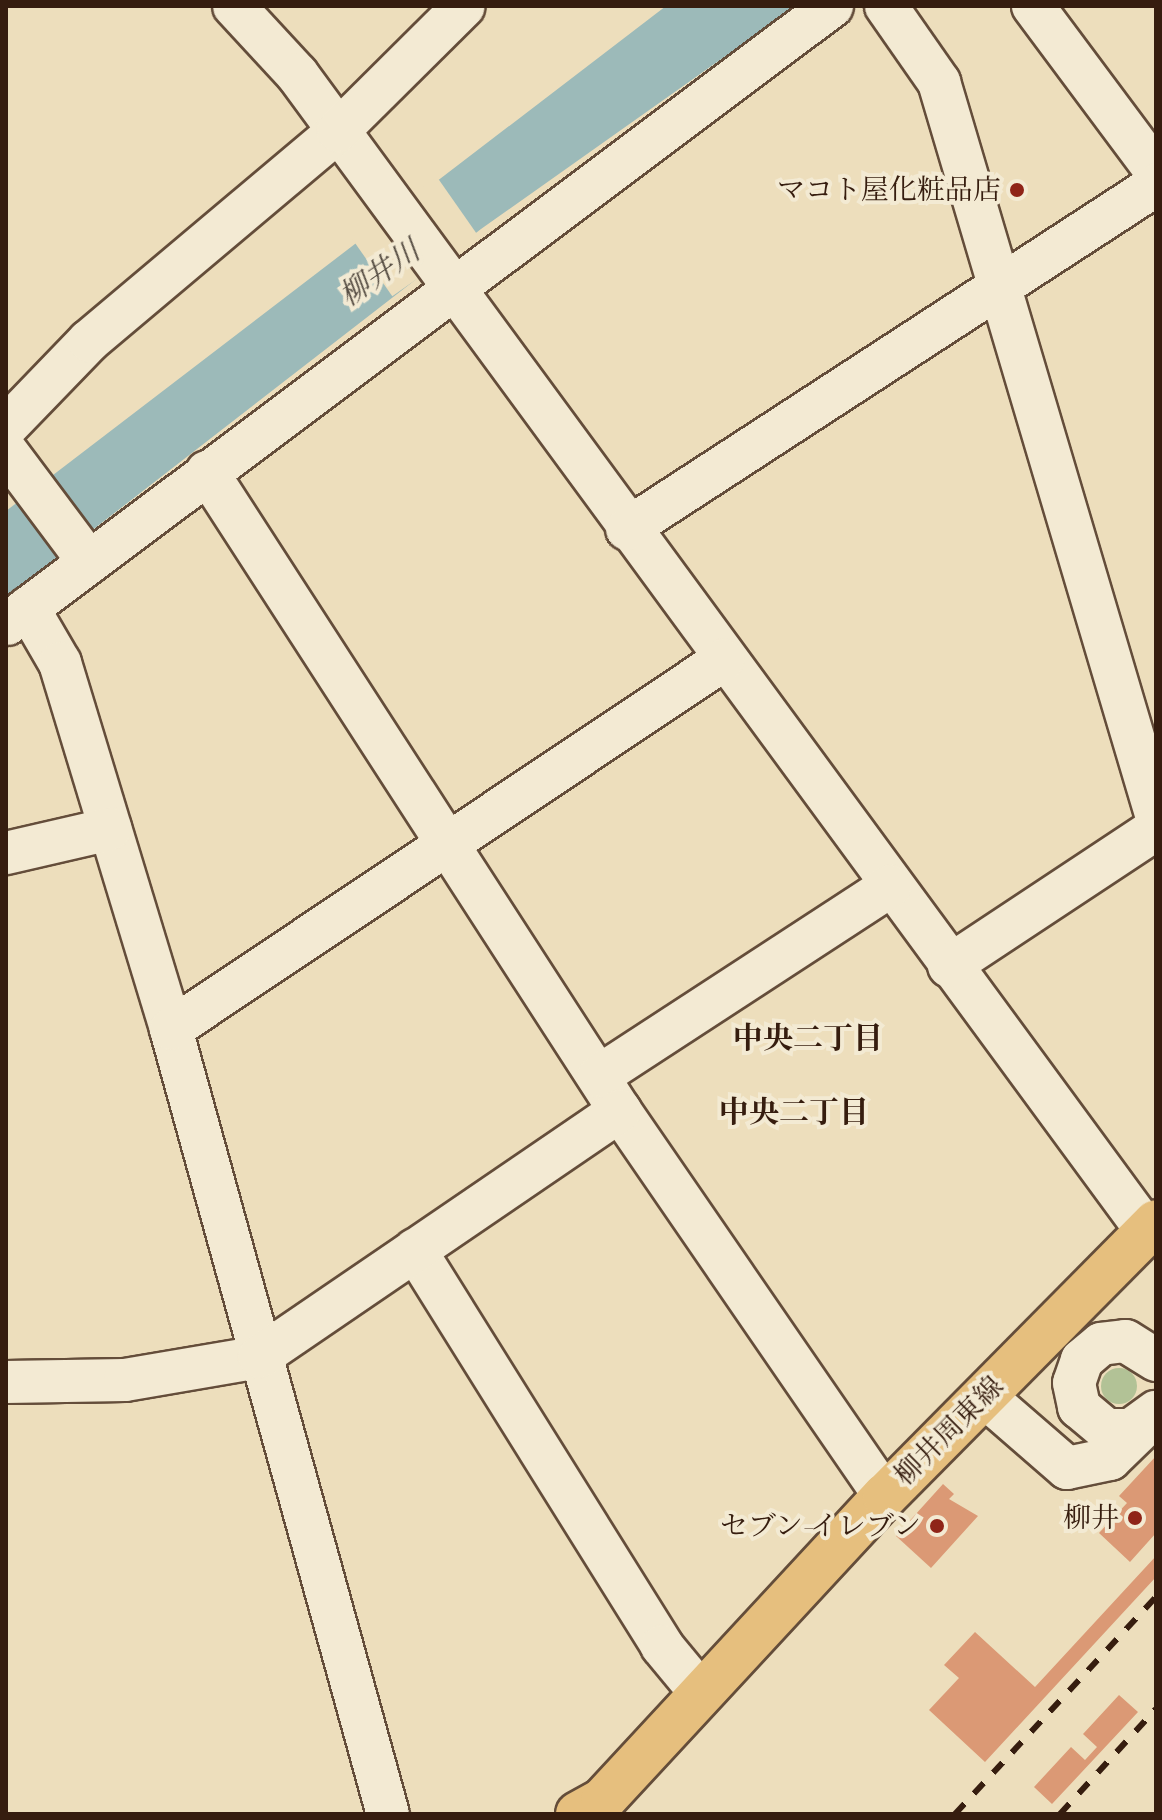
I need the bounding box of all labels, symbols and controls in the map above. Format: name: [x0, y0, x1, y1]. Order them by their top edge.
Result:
place label: マコト屋化粧品店: [777, 173, 1001, 207]
marker: マコト屋化粧品店: [1008, 181, 1026, 199]
water label: 柳井川: [333, 233, 427, 315]
district label: 中央二丁目: [733, 1021, 883, 1057]
district label: 中央二丁目: [719, 1095, 869, 1131]
street label: 柳井周東線: [888, 1370, 1010, 1492]
place label: 柳井: [1063, 1501, 1119, 1535]
place label: セブン-イレブン: [718, 1509, 921, 1543]
marker: 柳井: [1126, 1509, 1144, 1527]
marker: セブン-イレブン: [928, 1517, 946, 1535]

